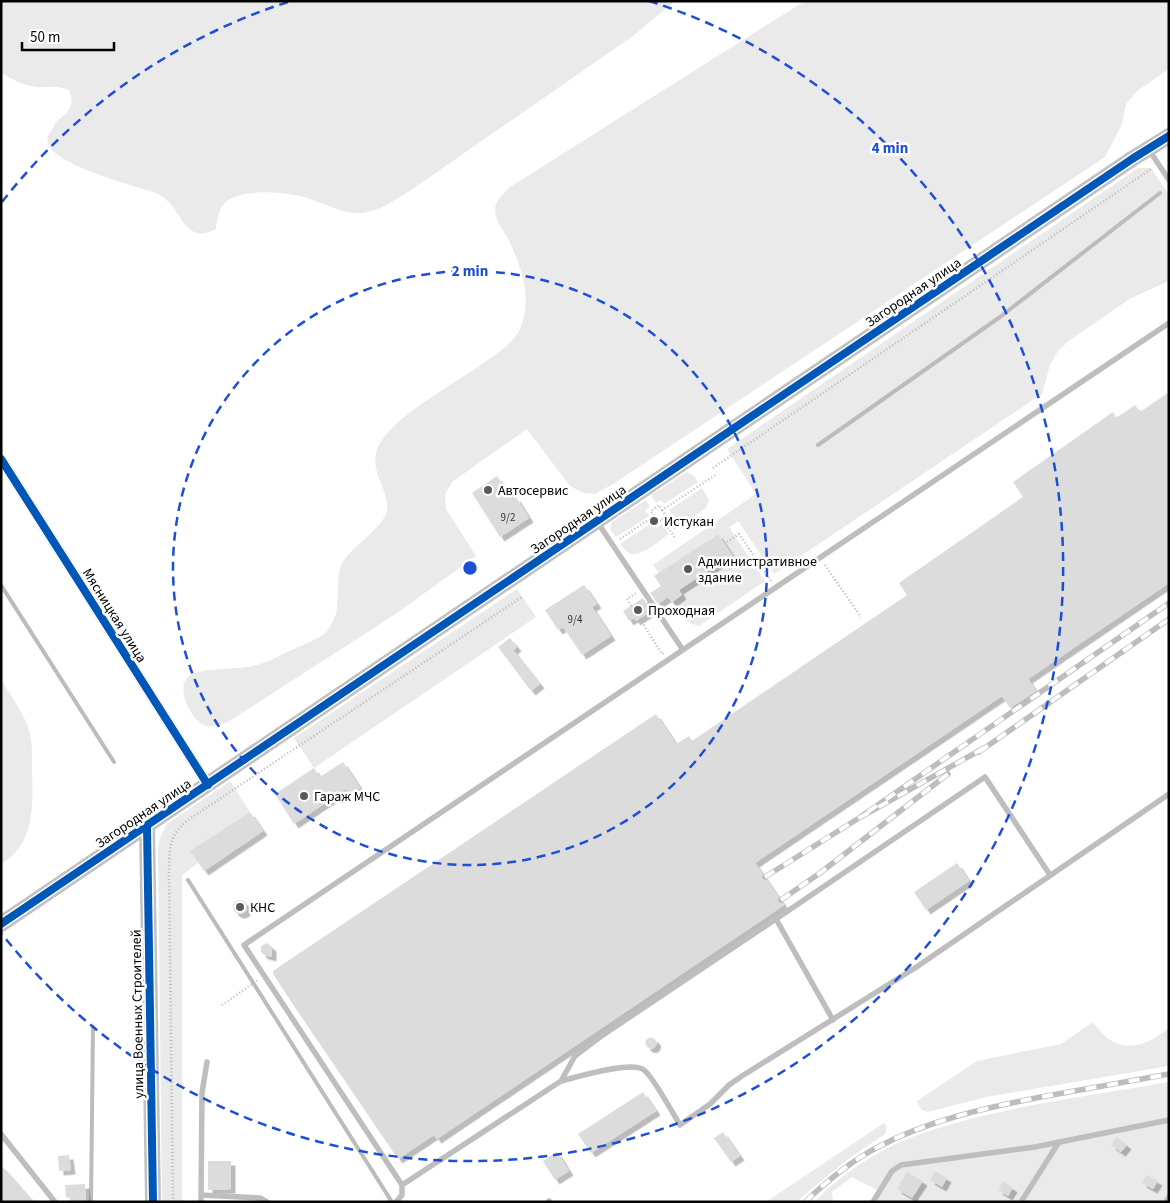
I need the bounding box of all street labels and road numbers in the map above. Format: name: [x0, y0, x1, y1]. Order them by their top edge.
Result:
street label: Загородная улица: [862, 253, 966, 332]
street label: Загородная улица: [527, 480, 631, 559]
street label: Мясницкая улица: [77, 564, 151, 667]
street label: Загородная улица: [92, 774, 196, 853]
street label: улица Военных Строителей: [127, 929, 149, 1099]

